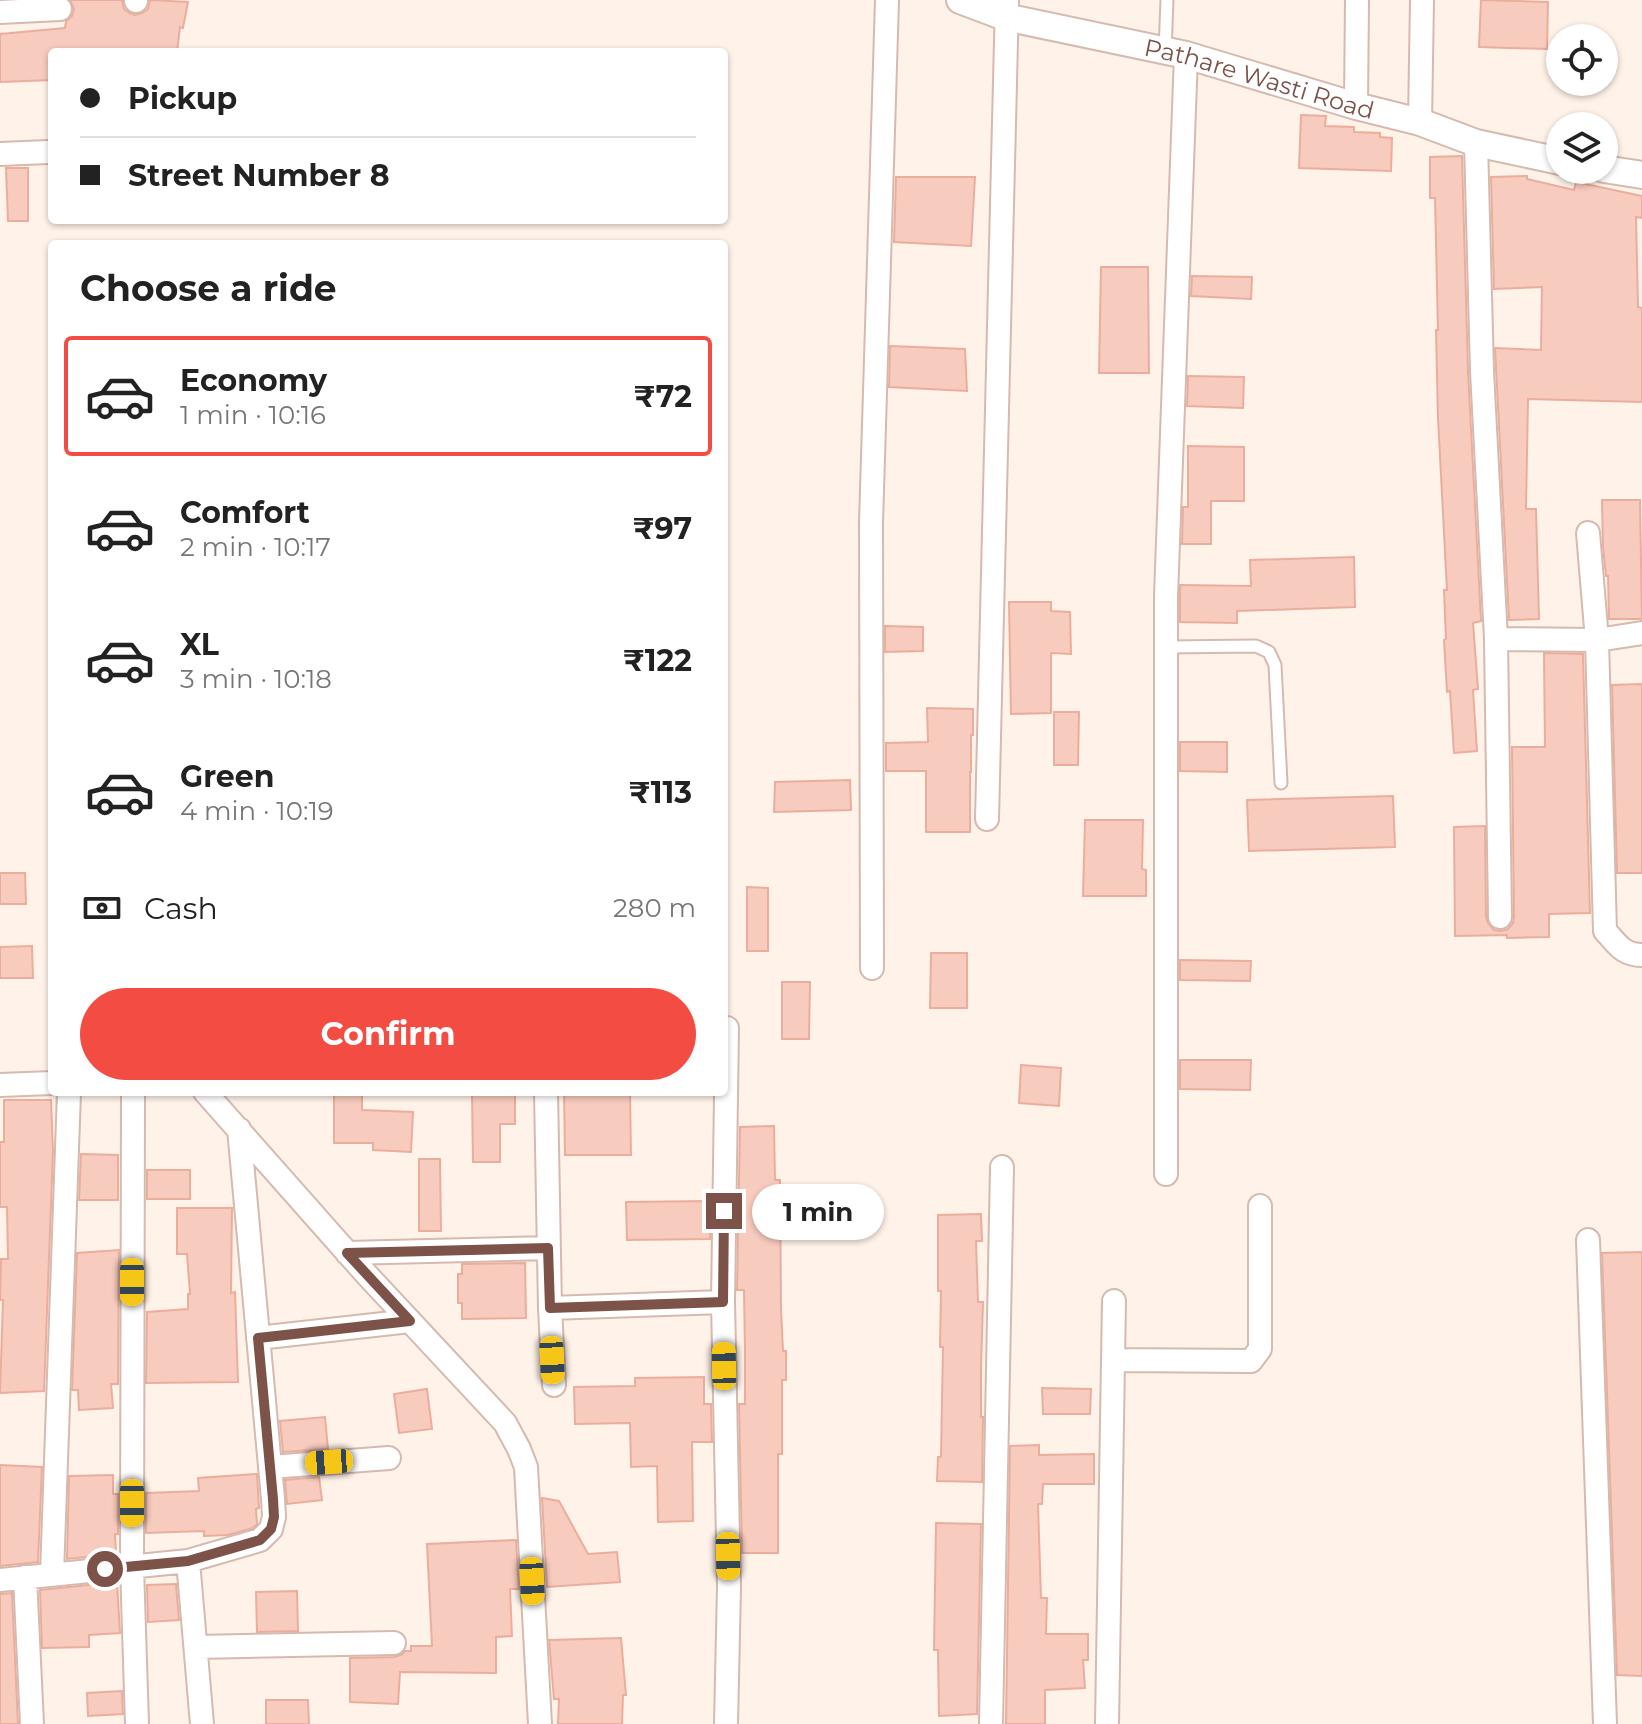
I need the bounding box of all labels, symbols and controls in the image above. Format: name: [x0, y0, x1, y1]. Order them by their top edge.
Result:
map controls: [1546, 24, 1618, 184]
button: locate: [1546, 24, 1618, 96]
street label: Pathare Wasti Road: [1142, 32, 1377, 125]
text: Pickup: [128, 80, 237, 117]
button: layers: [1546, 112, 1618, 184]
text: Street Number 8: [128, 157, 389, 194]
text: Choose a ride: [80, 266, 337, 310]
icon: car: [84, 360, 156, 432]
text: Economy: [180, 362, 327, 399]
text: ₹72: [634, 378, 692, 415]
text: 1 min · 10:16: [180, 399, 326, 431]
icon: car: [84, 492, 156, 564]
text: Comfort: [180, 494, 310, 531]
text: ₹97: [633, 510, 692, 547]
text: 2 min · 10:17: [180, 531, 331, 563]
icon: car: [84, 624, 156, 696]
text: XL: [180, 626, 219, 663]
text: ₹122: [623, 642, 692, 679]
text: 3 min · 10:18: [180, 663, 332, 695]
icon: car: [84, 756, 156, 828]
text: Green: [180, 758, 274, 795]
text: ₹113: [629, 774, 692, 811]
text: 4 min · 10:19: [180, 795, 334, 827]
icon: cash: [80, 886, 124, 930]
text: Cash: [144, 890, 218, 927]
text: 280 m: [613, 892, 696, 924]
button: Confirm: [80, 988, 696, 1080]
callout: 1 min: [752, 1183, 884, 1239]
route end: [706, 1193, 742, 1229]
text: 1 min: [783, 1196, 853, 1228]
car: [120, 1258, 144, 1306]
car: [539, 1335, 565, 1385]
car: [712, 1342, 736, 1390]
car: [304, 1448, 354, 1476]
car: [120, 1479, 144, 1527]
car: [716, 1532, 740, 1580]
route start: [87, 1551, 123, 1587]
car: [519, 1556, 545, 1606]

